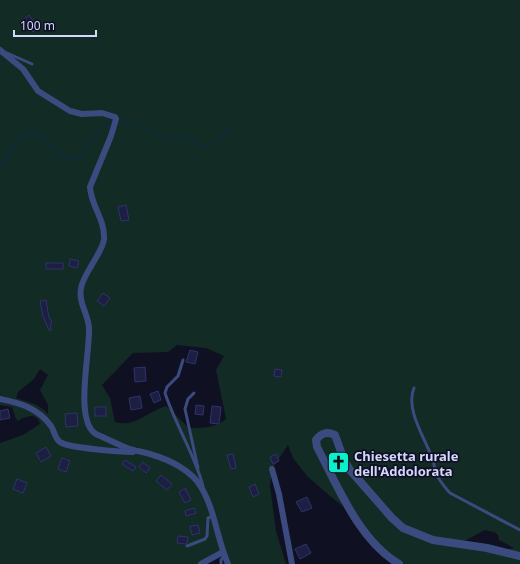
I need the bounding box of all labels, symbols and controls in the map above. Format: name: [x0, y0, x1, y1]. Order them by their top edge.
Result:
scale bar: [14, 12, 96, 38]
text: 100 m: [20, 17, 55, 34]
place label: Chiesetta rurale dell'Addolorata: [354, 447, 459, 480]
church icon: Chiesetta rurale dell'Addolorata: [325, 450, 351, 476]

